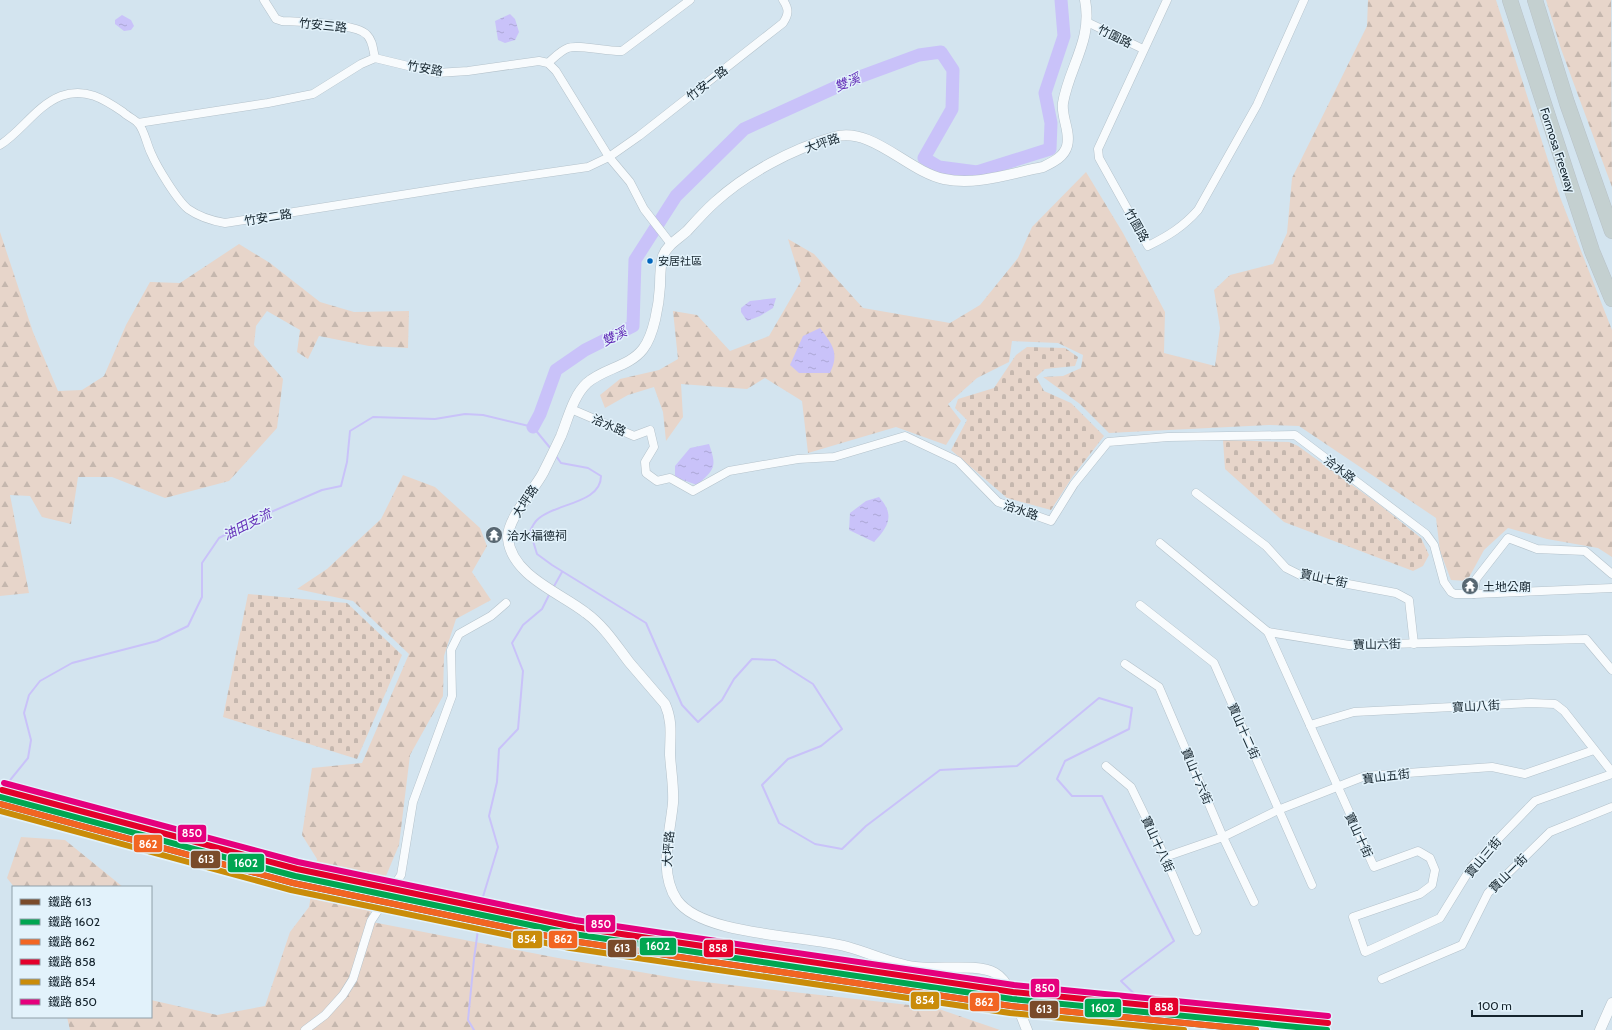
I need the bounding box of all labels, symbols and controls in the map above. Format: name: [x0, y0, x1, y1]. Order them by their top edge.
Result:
street label: 竹安三路: [298, 15, 348, 35]
street label: 竹圍路: [1096, 21, 1134, 51]
street label: 竹安路: [406, 57, 444, 79]
street label: 竹安一路: [683, 62, 731, 104]
water label: 雙溪: [832, 69, 864, 94]
street label: Formosa Freeway: [1537, 106, 1579, 194]
street label: 大坪路: [803, 130, 841, 156]
street label: 竹安二路: [243, 206, 293, 228]
street label: 竹園路: [1122, 206, 1152, 244]
place label: 安居社區: [658, 254, 702, 268]
marker: 安居社區: [645, 256, 655, 266]
water label: 雙溪: [599, 322, 631, 349]
street label: 洽水路: [589, 411, 629, 439]
street label: 洽水路: [1321, 452, 1359, 486]
street label: 大坪路: [509, 482, 541, 520]
street label: 洽水路: [1002, 497, 1040, 523]
water label: 油田支流: [220, 504, 276, 543]
temple icon: 洽水福德祠: [484, 525, 504, 545]
place label: 洽水福德祠: [507, 528, 567, 543]
street label: 寶山七街: [1299, 566, 1349, 590]
temple icon: 土地公廟: [1460, 576, 1480, 596]
place label: 土地公廟: [1483, 579, 1531, 594]
street label: 寶山六街: [1353, 636, 1401, 652]
street label: 寶山八街: [1452, 697, 1500, 715]
street label: 寶山十二街: [1225, 701, 1263, 761]
street label: 寶山十六街: [1178, 745, 1216, 807]
street label: 寶山五街: [1361, 766, 1411, 786]
street label: 寶山十街: [1342, 810, 1376, 860]
street label: 寶山十八街: [1139, 814, 1177, 874]
line badge: 850: [177, 824, 207, 843]
text: 850: [182, 826, 202, 840]
street label: 大坪路: [659, 831, 677, 867]
line badge: 862: [133, 834, 163, 853]
street label: 寶山三街: [1462, 834, 1504, 880]
text: 862: [139, 837, 157, 851]
line badge: 613: [190, 850, 221, 869]
street label: 寶山一街: [1486, 851, 1530, 895]
text: 613: [198, 852, 214, 866]
line badge: 1602: [227, 853, 265, 873]
text: 1602: [234, 856, 258, 870]
legend: [12, 886, 152, 1018]
text: 鐵路 613: [48, 894, 92, 909]
text: 鐵路 1602: [48, 914, 100, 929]
line badge: 850: [585, 914, 616, 933]
text: 850: [591, 917, 611, 931]
line badge: 854: [512, 930, 543, 949]
line badge: 862: [548, 930, 578, 949]
text: 854: [517, 932, 537, 946]
text: 862: [554, 932, 572, 946]
text: 鐵路 862: [48, 934, 95, 949]
line badge: 1602: [639, 937, 677, 956]
line badge: 613: [607, 939, 637, 958]
text: 1602: [646, 939, 670, 953]
line badge: 858: [703, 939, 734, 958]
text: 613: [614, 941, 630, 955]
text: 858: [708, 941, 728, 955]
text: 鐵路 858: [48, 954, 96, 969]
text: 鐵路 854: [48, 974, 95, 989]
line badge: 850: [1030, 978, 1060, 998]
text: 850: [1035, 981, 1055, 995]
line badge: 854: [910, 991, 940, 1010]
line badge: 862: [969, 992, 1000, 1012]
scale bar: [1472, 992, 1582, 1018]
text: 854: [915, 993, 935, 1007]
text: 鐵路 850: [48, 994, 97, 1009]
text: 862: [975, 995, 993, 1009]
line badge: 858: [1149, 997, 1179, 1016]
line badge: 1602: [1084, 998, 1122, 1018]
text: 100 m: [1478, 998, 1512, 1013]
line badge: 613: [1029, 1000, 1059, 1019]
text: 858: [1154, 1000, 1174, 1014]
text: 1602: [1091, 1001, 1115, 1015]
text: 613: [1036, 1002, 1052, 1016]

